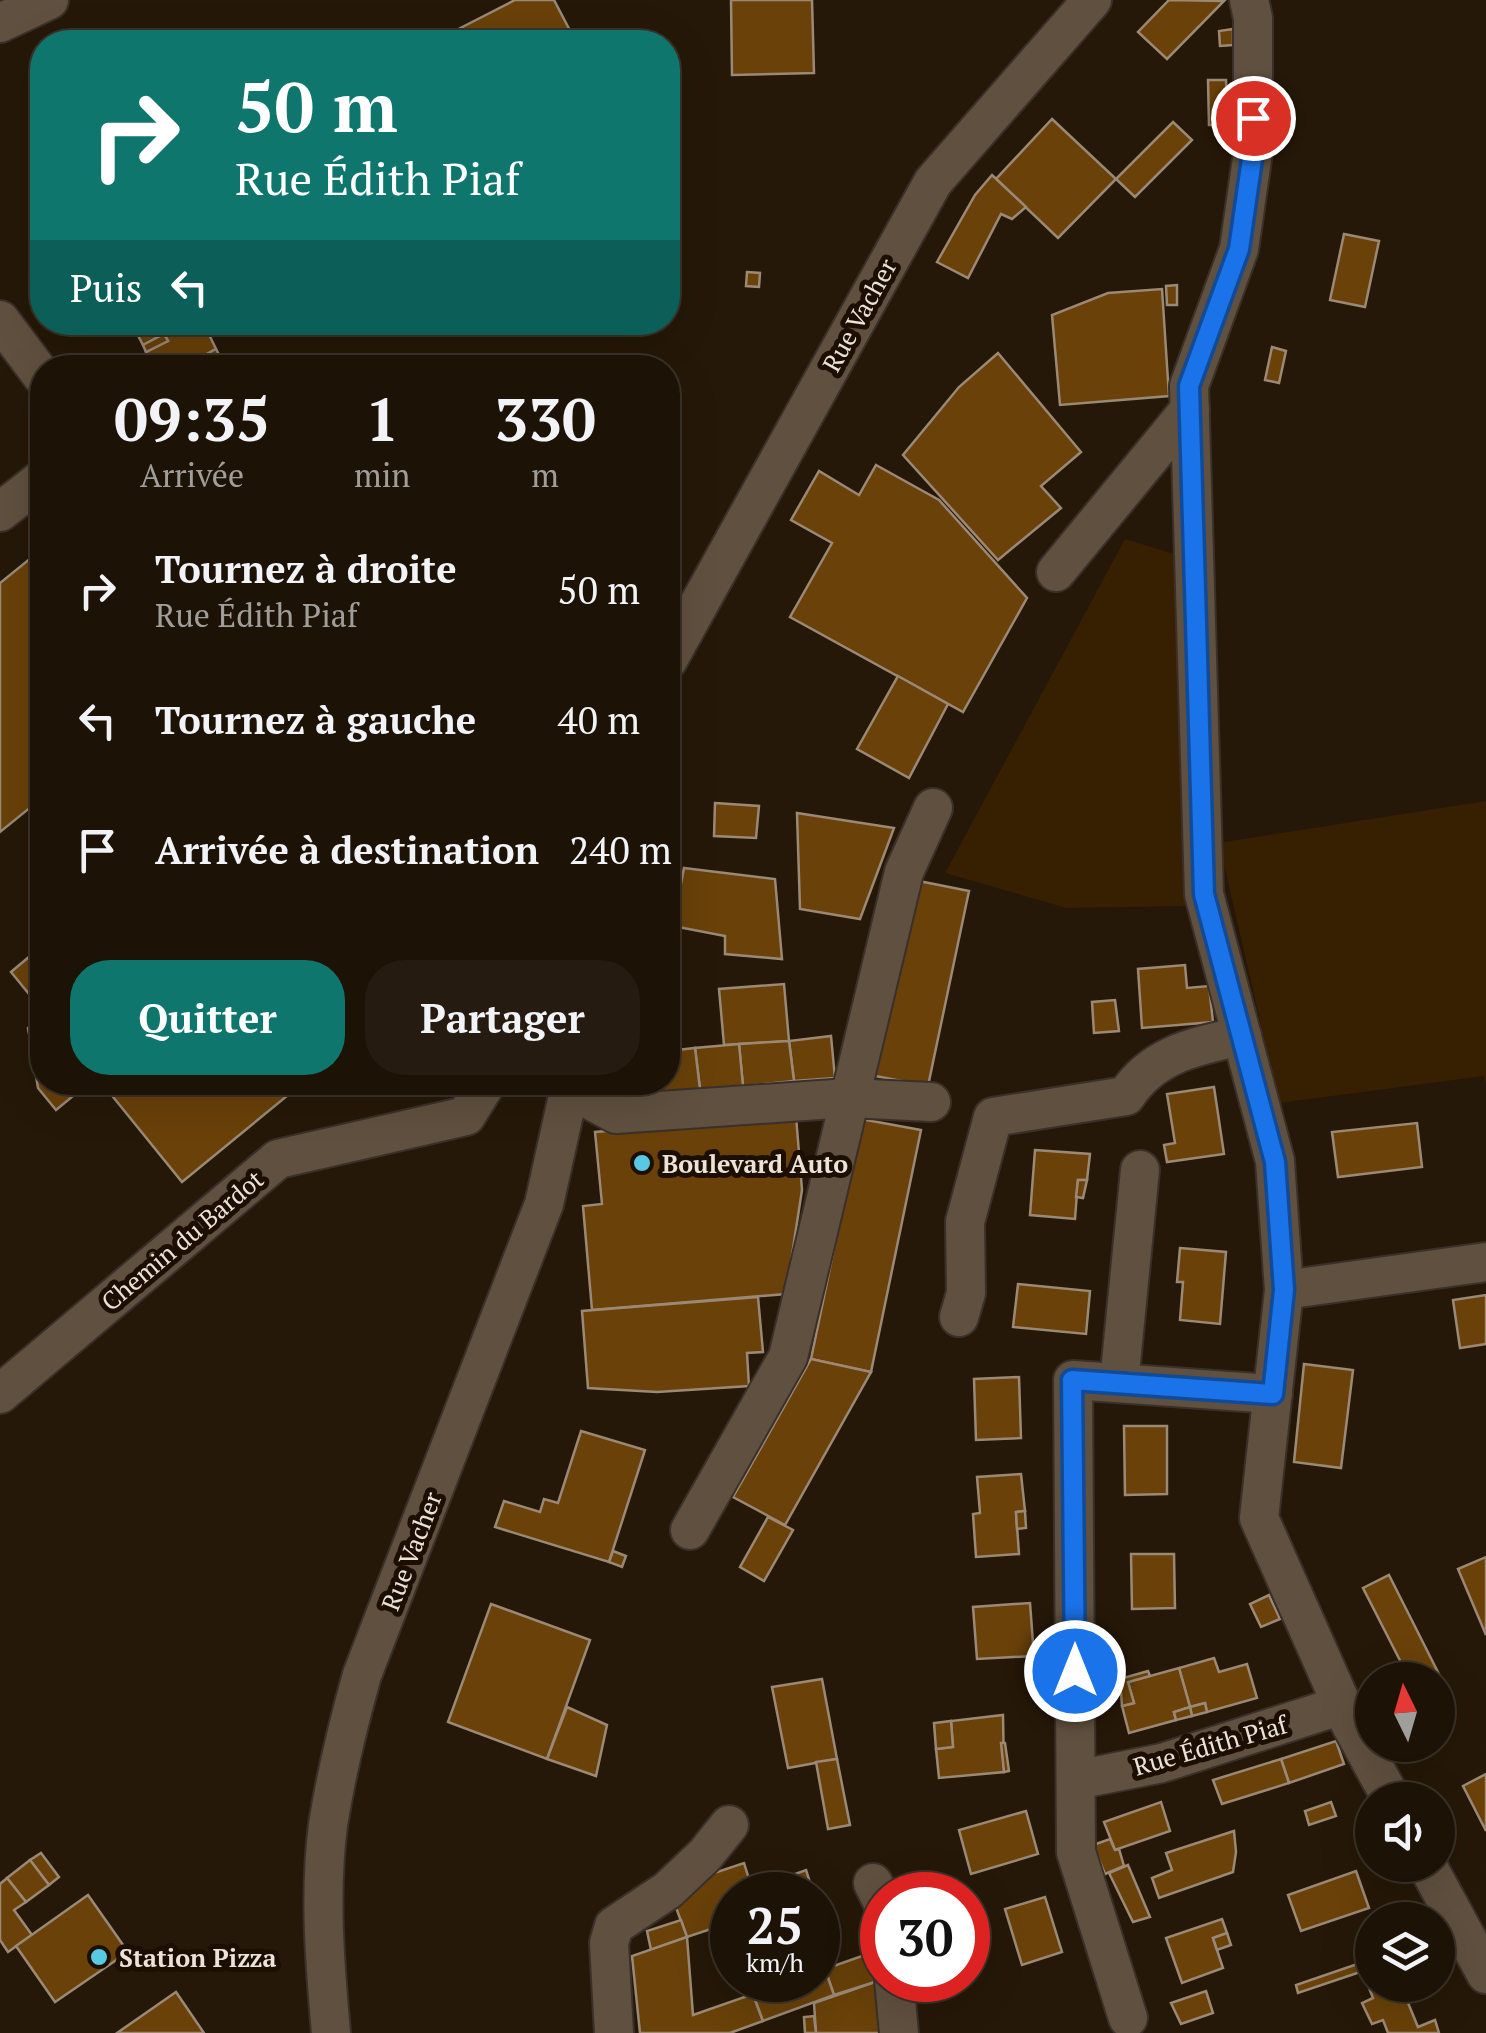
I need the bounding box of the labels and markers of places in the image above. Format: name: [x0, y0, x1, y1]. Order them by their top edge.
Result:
pin: [1211, 76, 1296, 161]
place label: Boulevard Auto: [662, 1147, 848, 1180]
marker: Boulevard Auto: [631, 1152, 653, 1174]
place label: Station Pizza: [119, 1941, 276, 1974]
marker: Station Pizza: [88, 1946, 110, 1968]

